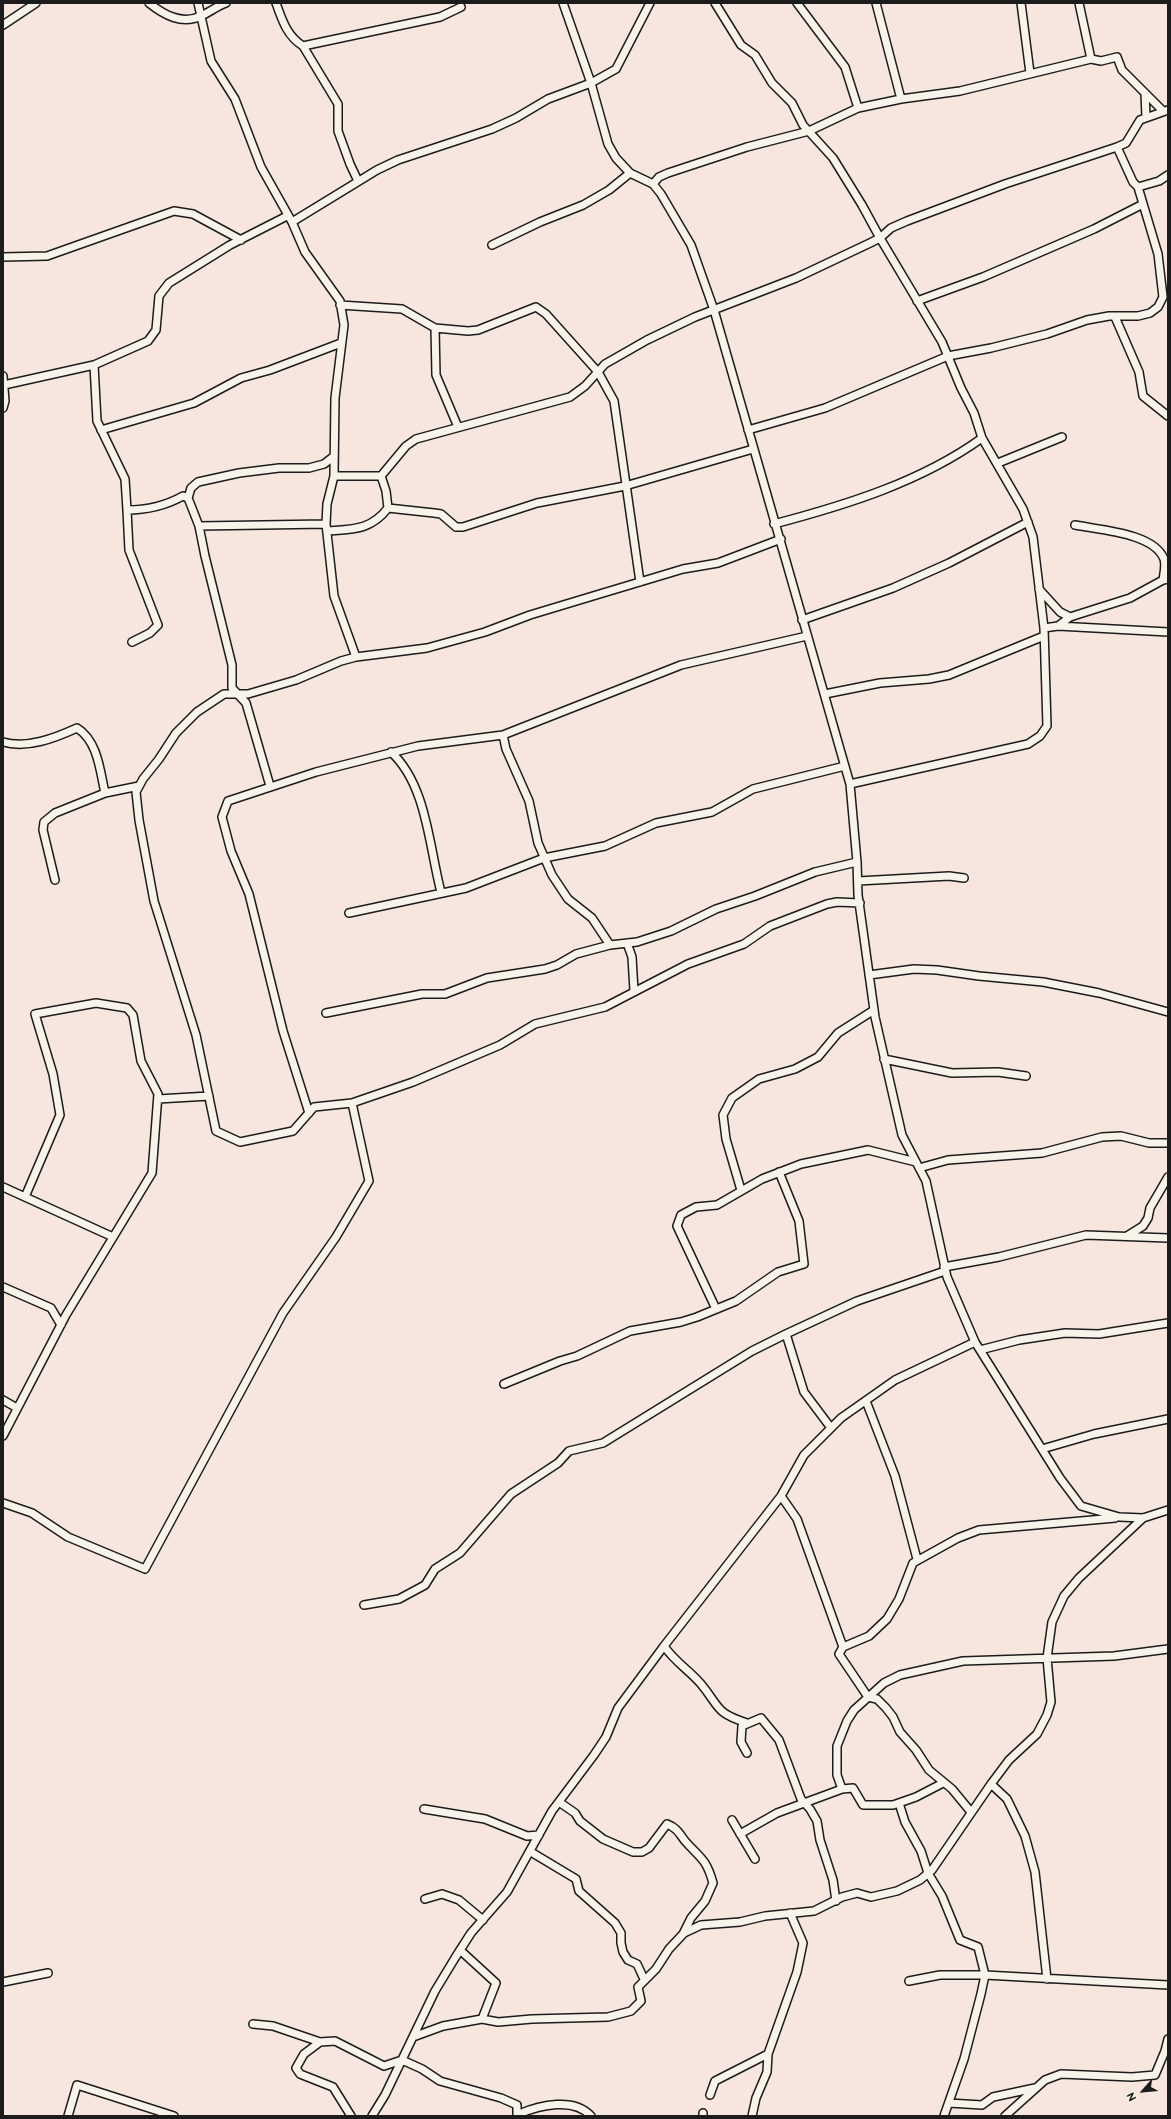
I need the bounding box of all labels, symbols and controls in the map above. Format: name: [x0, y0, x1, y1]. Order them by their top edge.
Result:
north arrow: [1123, 2071, 1163, 2111]
text: N: [1124, 2090, 1140, 2103]

